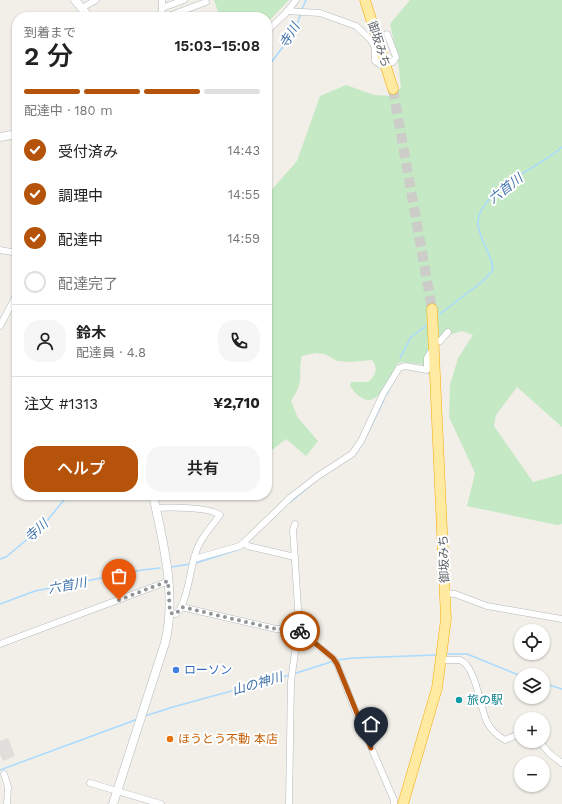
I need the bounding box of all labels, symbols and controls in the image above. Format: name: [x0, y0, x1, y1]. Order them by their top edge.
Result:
water label: 寺川: [276, 19, 304, 50]
street label: 御坂みち: [365, 19, 393, 69]
text: 到着まで: [24, 25, 76, 40]
text: 15:03–15:08: [174, 37, 260, 55]
text: 2 分: [24, 41, 73, 71]
text: 配達中 · 180 m: [24, 103, 113, 118]
icon: check: [24, 139, 46, 161]
text: 受付済み: [58, 143, 118, 161]
text: 14:43: [228, 143, 260, 158]
water label: 六首川: [485, 169, 527, 206]
icon: check: [24, 183, 46, 205]
text: 調理中: [58, 187, 103, 205]
text: 14:55: [228, 187, 260, 202]
icon: check: [24, 227, 46, 249]
text: 配達中: [58, 231, 103, 249]
text: 14:59: [228, 231, 260, 246]
text: 配達完了: [58, 275, 118, 293]
button: person: [24, 320, 66, 362]
button: phone: [218, 320, 260, 362]
text: 鈴木: [76, 324, 106, 342]
text: 配達員 · 4.8: [76, 345, 146, 360]
text: ¥2,710: [213, 394, 260, 412]
text: 注文 #1313: [24, 395, 98, 413]
button: ヘルプ: [24, 446, 138, 492]
button: 共有: [146, 446, 260, 492]
water label: 寺川: [22, 515, 52, 545]
street label: 御坂みち: [436, 535, 452, 583]
pin: [102, 559, 136, 600]
icon: bag: [108, 565, 130, 587]
water label: 六首川: [47, 574, 90, 596]
courier: [280, 611, 320, 651]
icon: bike: [289, 620, 311, 642]
map controls: [514, 624, 550, 792]
button: locate: [514, 624, 550, 660]
place label: ローソン: [184, 663, 232, 677]
marker: ローソン: [171, 665, 181, 675]
button: layers: [514, 668, 550, 704]
water label: 山の神川: [230, 669, 286, 698]
place label: 旅の駅: [467, 693, 503, 707]
marker: 旅の駅: [454, 695, 464, 705]
pin: [354, 707, 388, 748]
button: +: [514, 712, 550, 748]
icon: home: [360, 713, 382, 735]
place label: ほうとう不動 本店: [178, 732, 278, 746]
marker: ほうとう不動 本店: [165, 734, 175, 744]
button: −: [514, 756, 550, 792]

